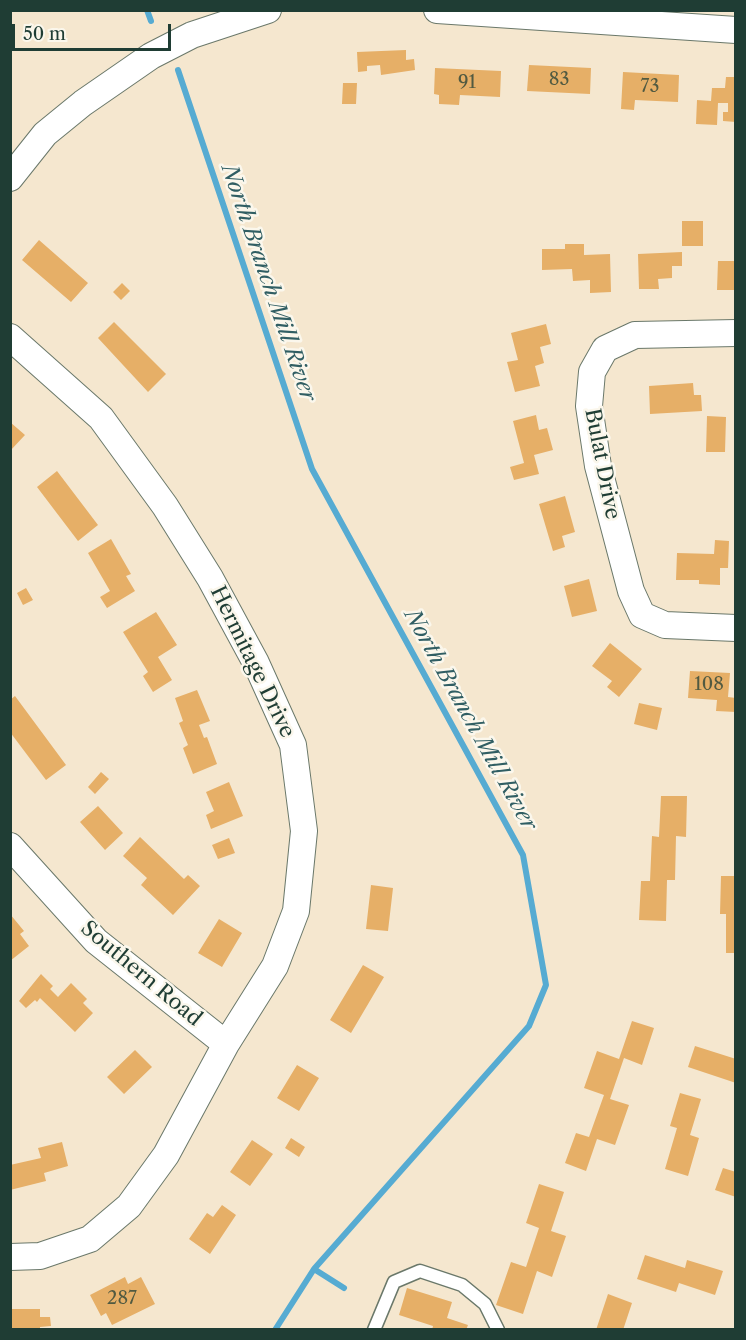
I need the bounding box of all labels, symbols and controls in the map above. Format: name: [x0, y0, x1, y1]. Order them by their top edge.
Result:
scale bar: [15, 12, 174, 50]
text: 50 m: [23, 23, 66, 45]
house number: 83: [549, 69, 569, 91]
house number: 91: [458, 72, 476, 94]
house number: 73: [641, 76, 659, 98]
water label: North Branch Mill River: [215, 161, 321, 405]
street label: Bulat Drive: [579, 406, 625, 522]
street label: Hermitage Drive: [204, 582, 300, 742]
water label: North Branch Mill River: [398, 605, 542, 835]
house number: 108: [694, 674, 724, 696]
street label: Southern Road: [75, 916, 207, 1032]
house number: 287: [107, 1288, 137, 1310]

